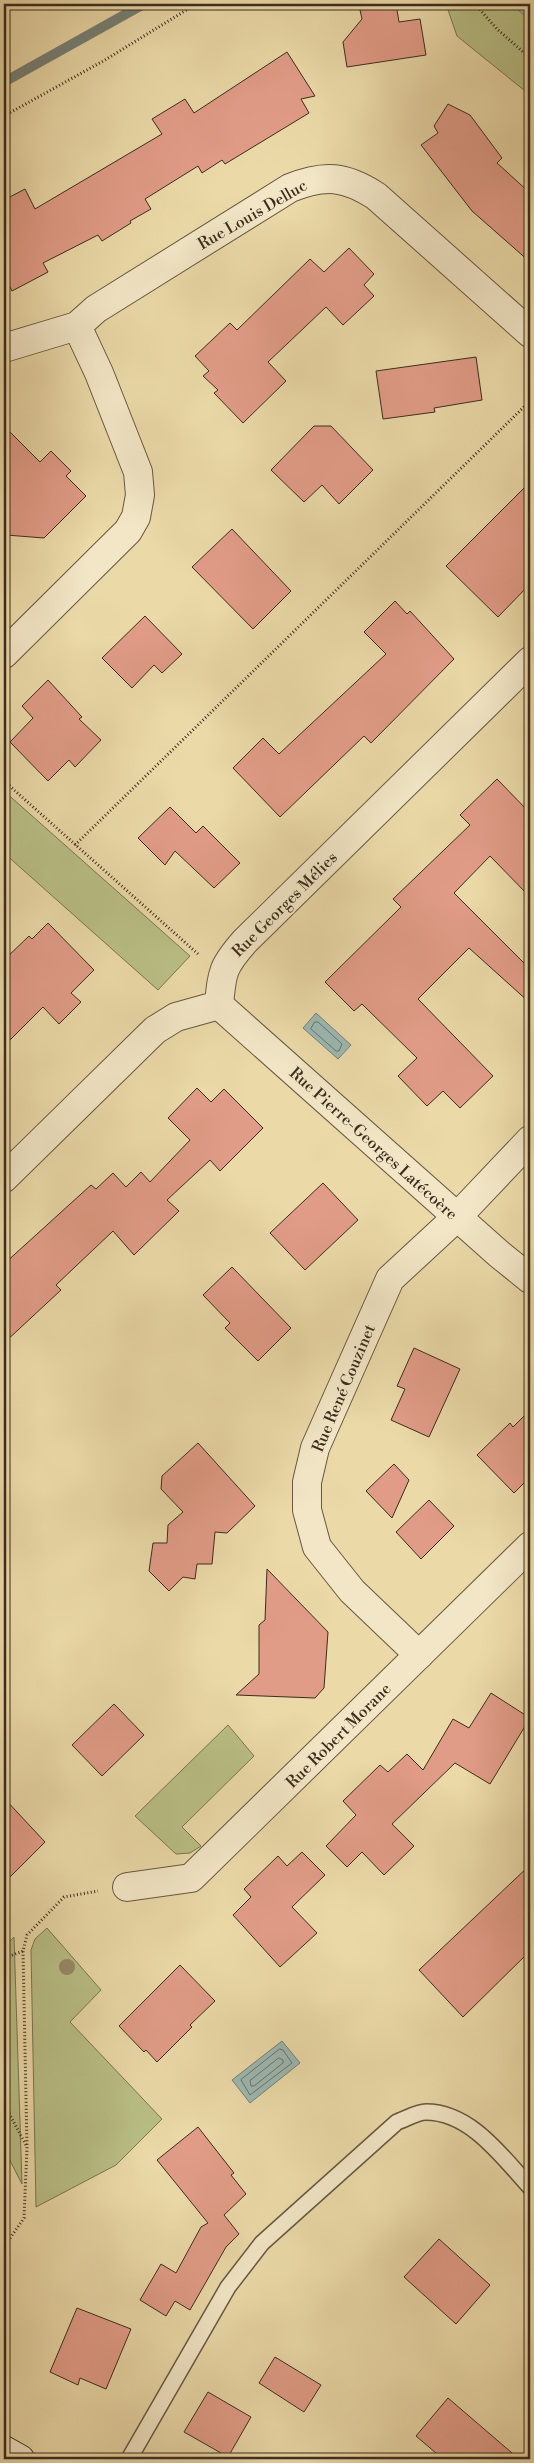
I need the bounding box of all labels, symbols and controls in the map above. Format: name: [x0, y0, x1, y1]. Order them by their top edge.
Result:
street label: Rue Louis Delluc: [194, 175, 311, 254]
street label: Rue Georges Mélies: [228, 848, 342, 962]
street label: Rue Pierre-Georges Latécoère: [285, 1063, 461, 1224]
street label: Rue René Couzinet: [308, 1321, 380, 1455]
street label: Rue Robert Morane: [282, 1679, 396, 1793]

